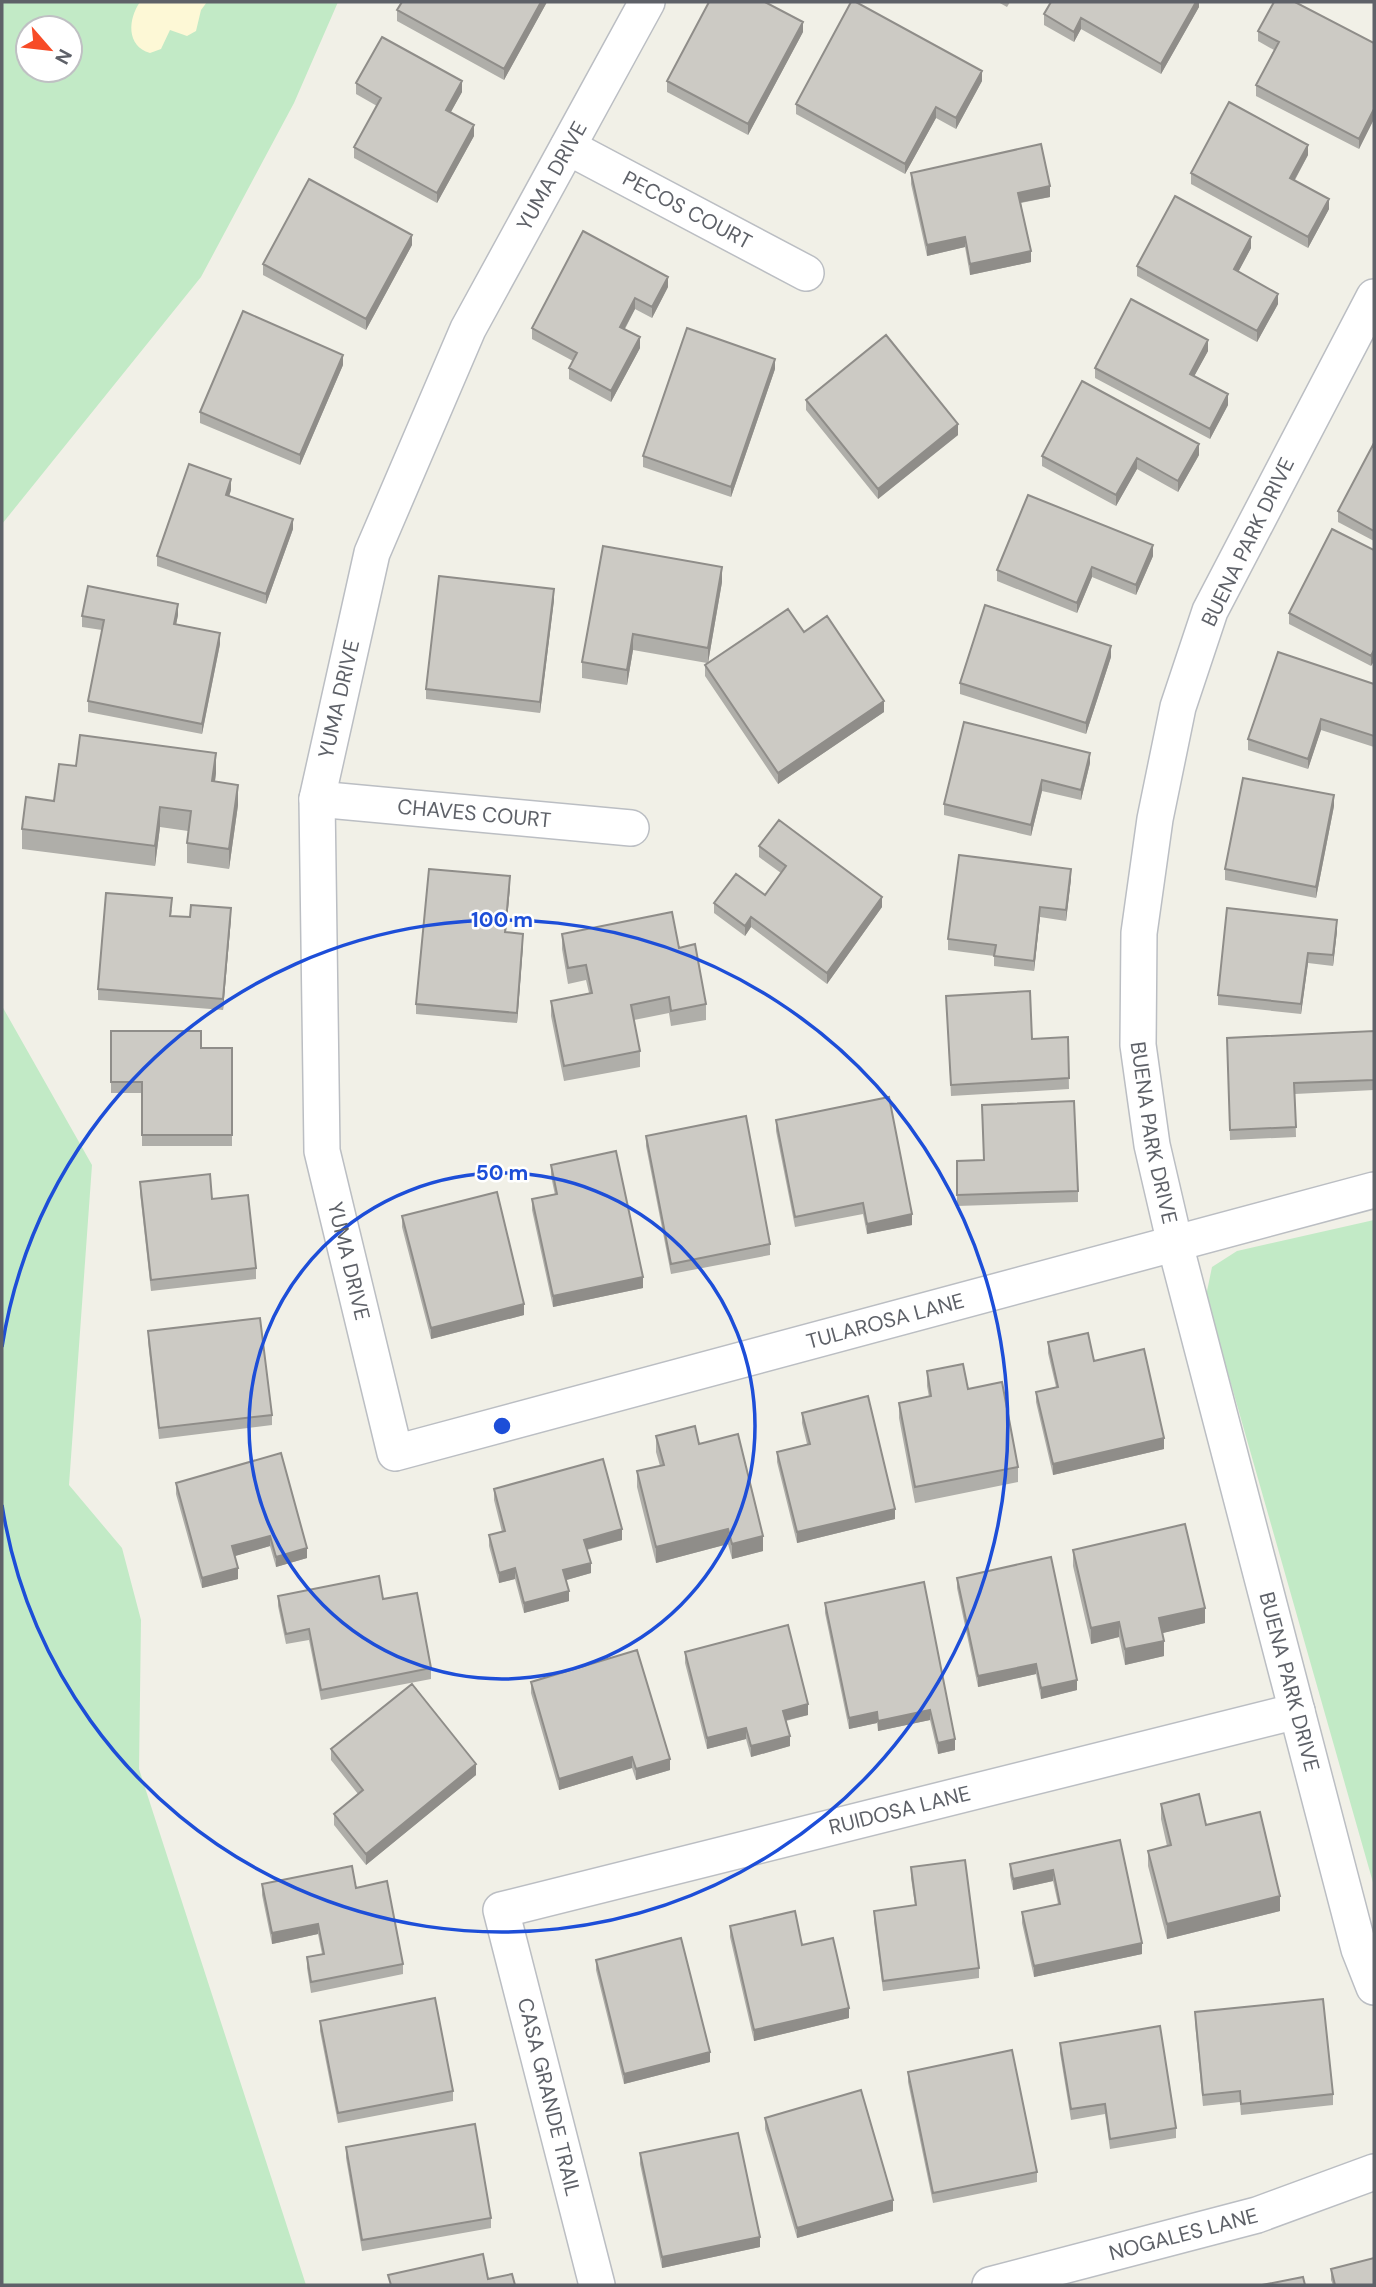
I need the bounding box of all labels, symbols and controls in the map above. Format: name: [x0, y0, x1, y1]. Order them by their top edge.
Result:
north arrow: [14, 14, 84, 84]
text: N: [49, 45, 78, 69]
street label: YUMA DRIVE: [510, 116, 594, 236]
street label: PECOS COURT: [618, 164, 757, 256]
street label: BUENA PARK DRIVE: [1195, 453, 1301, 631]
street label: YUMA DRIVE: [312, 637, 366, 761]
street label: CHAVES COURT: [396, 792, 553, 835]
text: 100 m: [471, 906, 533, 934]
street label: BUENA PARK DRIVE: [1124, 1040, 1184, 1227]
text: 50 m: [476, 1159, 528, 1187]
street label: YUMA DRIVE: [321, 1199, 376, 1323]
street label: TULAROSA LANE: [803, 1287, 967, 1356]
centre of rings: [490, 1414, 514, 1438]
street label: BUENA PARK DRIVE: [1252, 1589, 1326, 1775]
street label: RUIDOSA LANE: [826, 1779, 973, 1842]
street label: CASA GRANDE TRAIL: [511, 1995, 587, 2199]
street label: NOGALES LANE: [1106, 2201, 1261, 2267]

